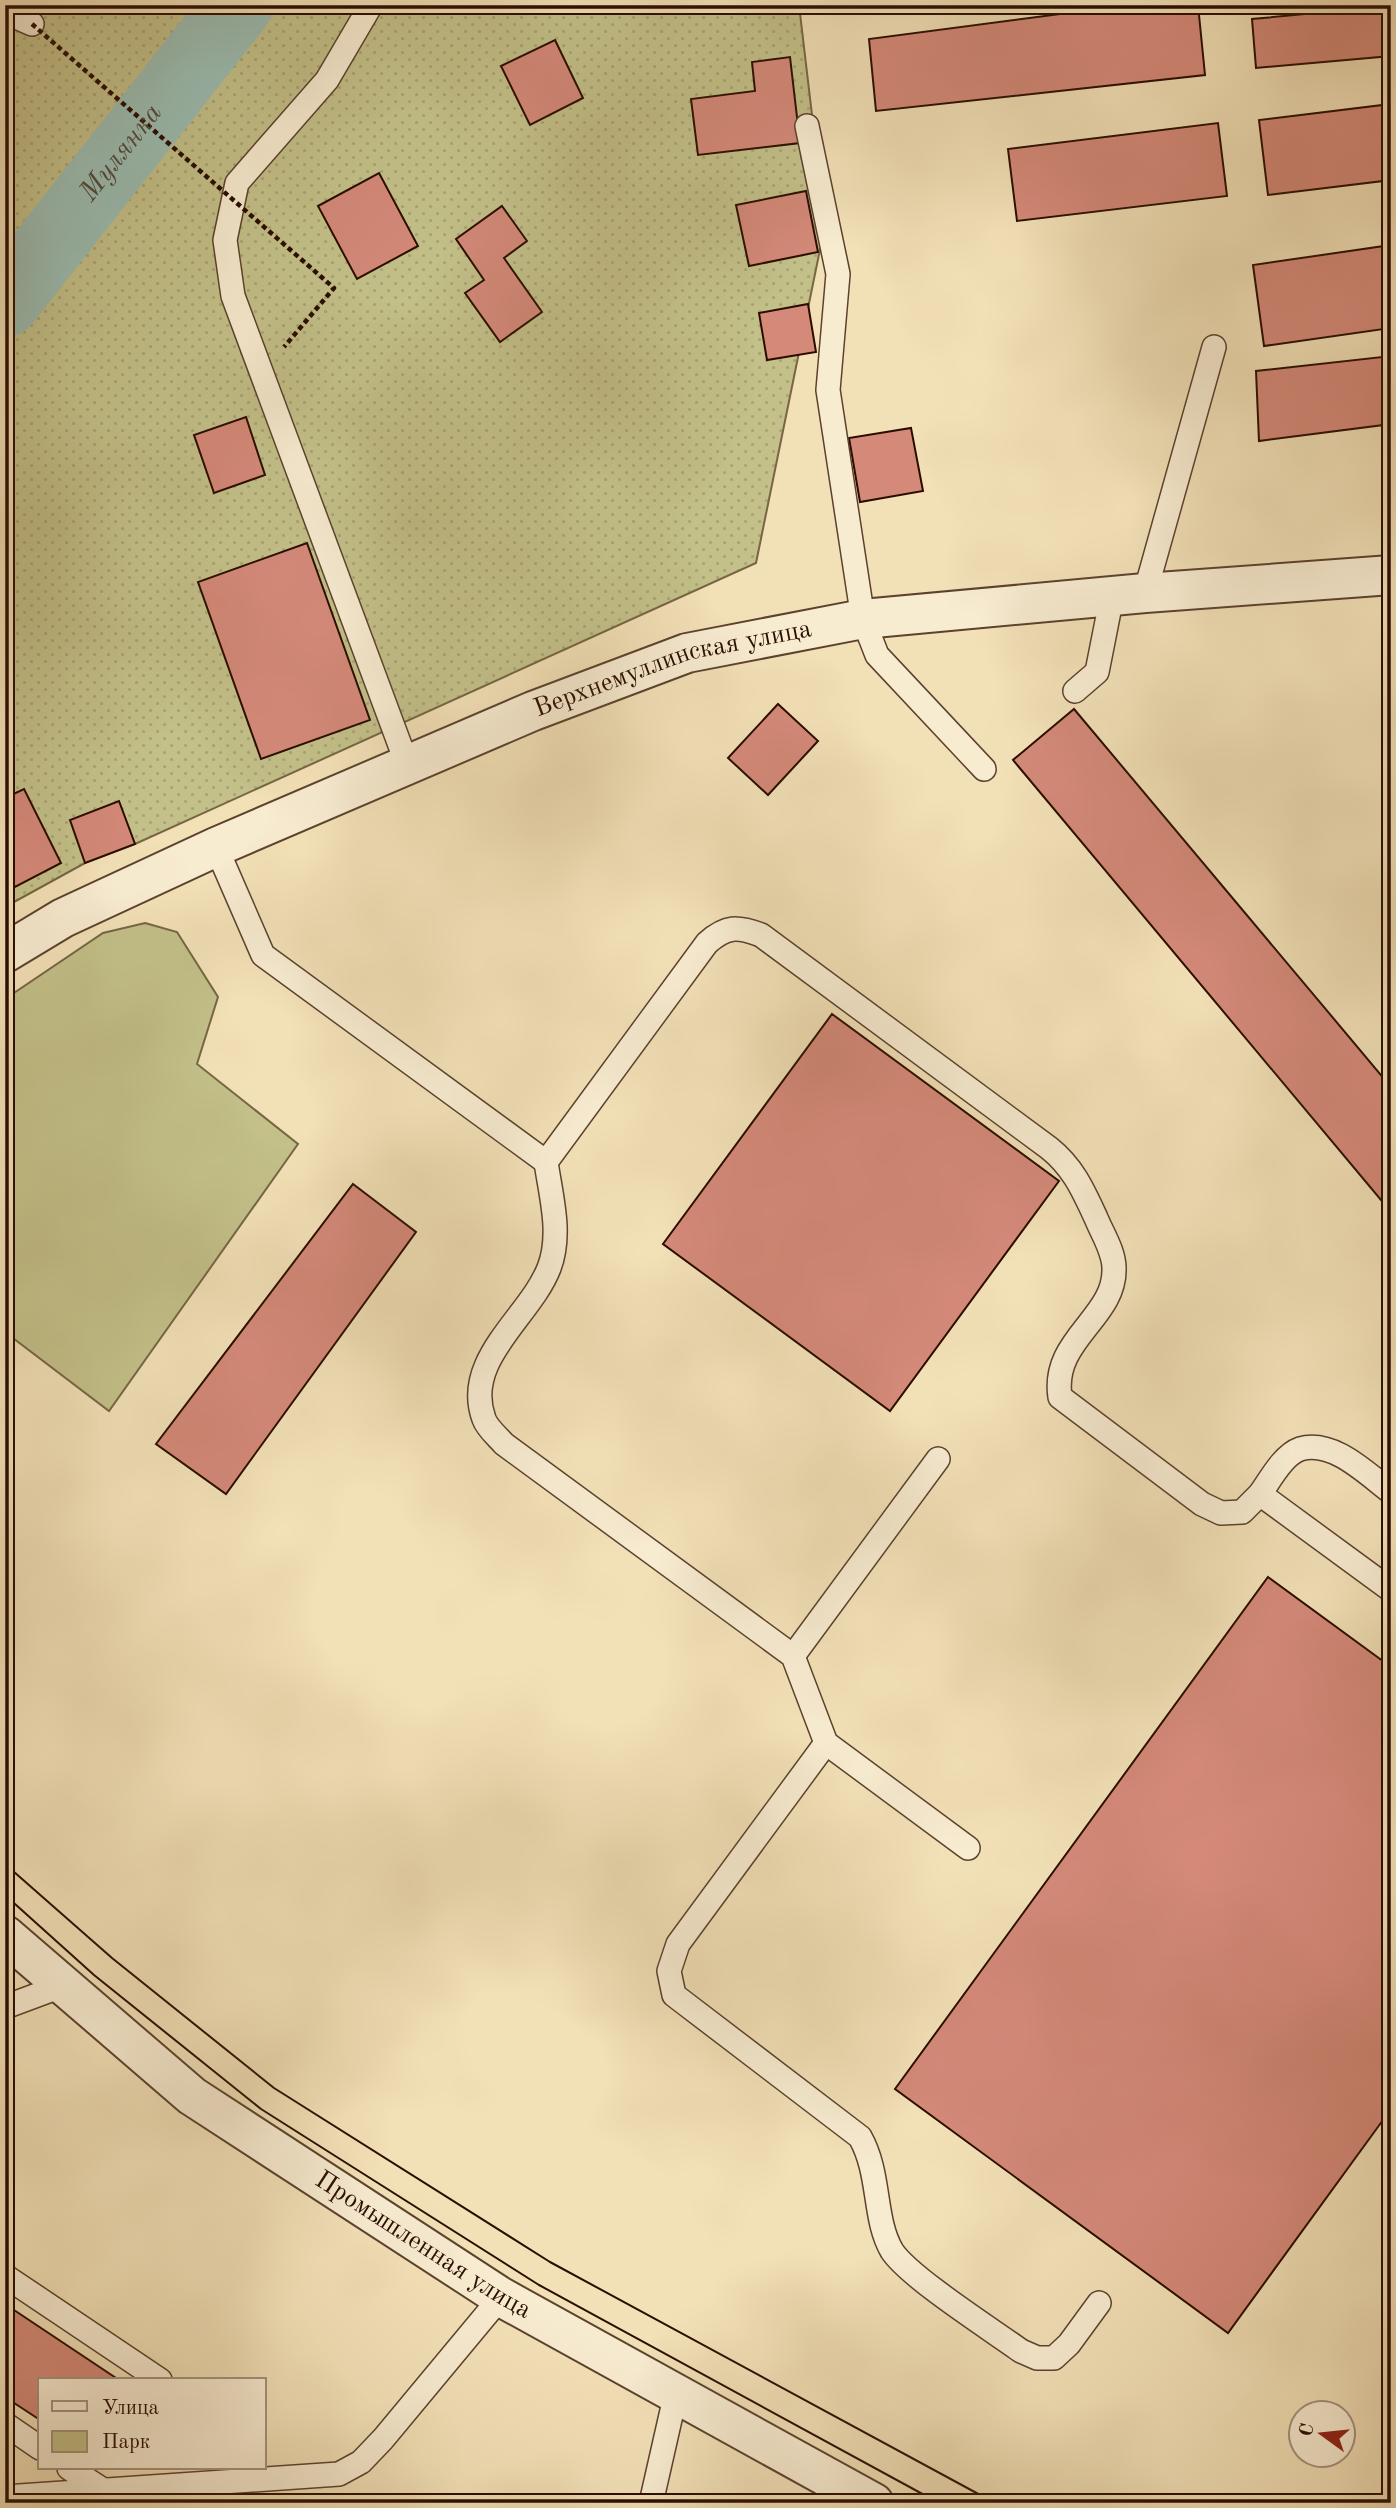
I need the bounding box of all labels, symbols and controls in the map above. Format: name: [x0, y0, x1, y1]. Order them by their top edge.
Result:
water label: Мулянка: [74, 99, 168, 208]
street label: Верхнемуллинская улица: [530, 616, 814, 722]
street label: Промышленная улица: [310, 2167, 536, 2324]
legend: [38, 2378, 266, 2470]
text: Улица: [102, 2398, 159, 2419]
north arrow: [1288, 2400, 1358, 2470]
text: С: [1297, 2422, 1319, 2439]
text: Парк: [102, 2432, 151, 2453]

